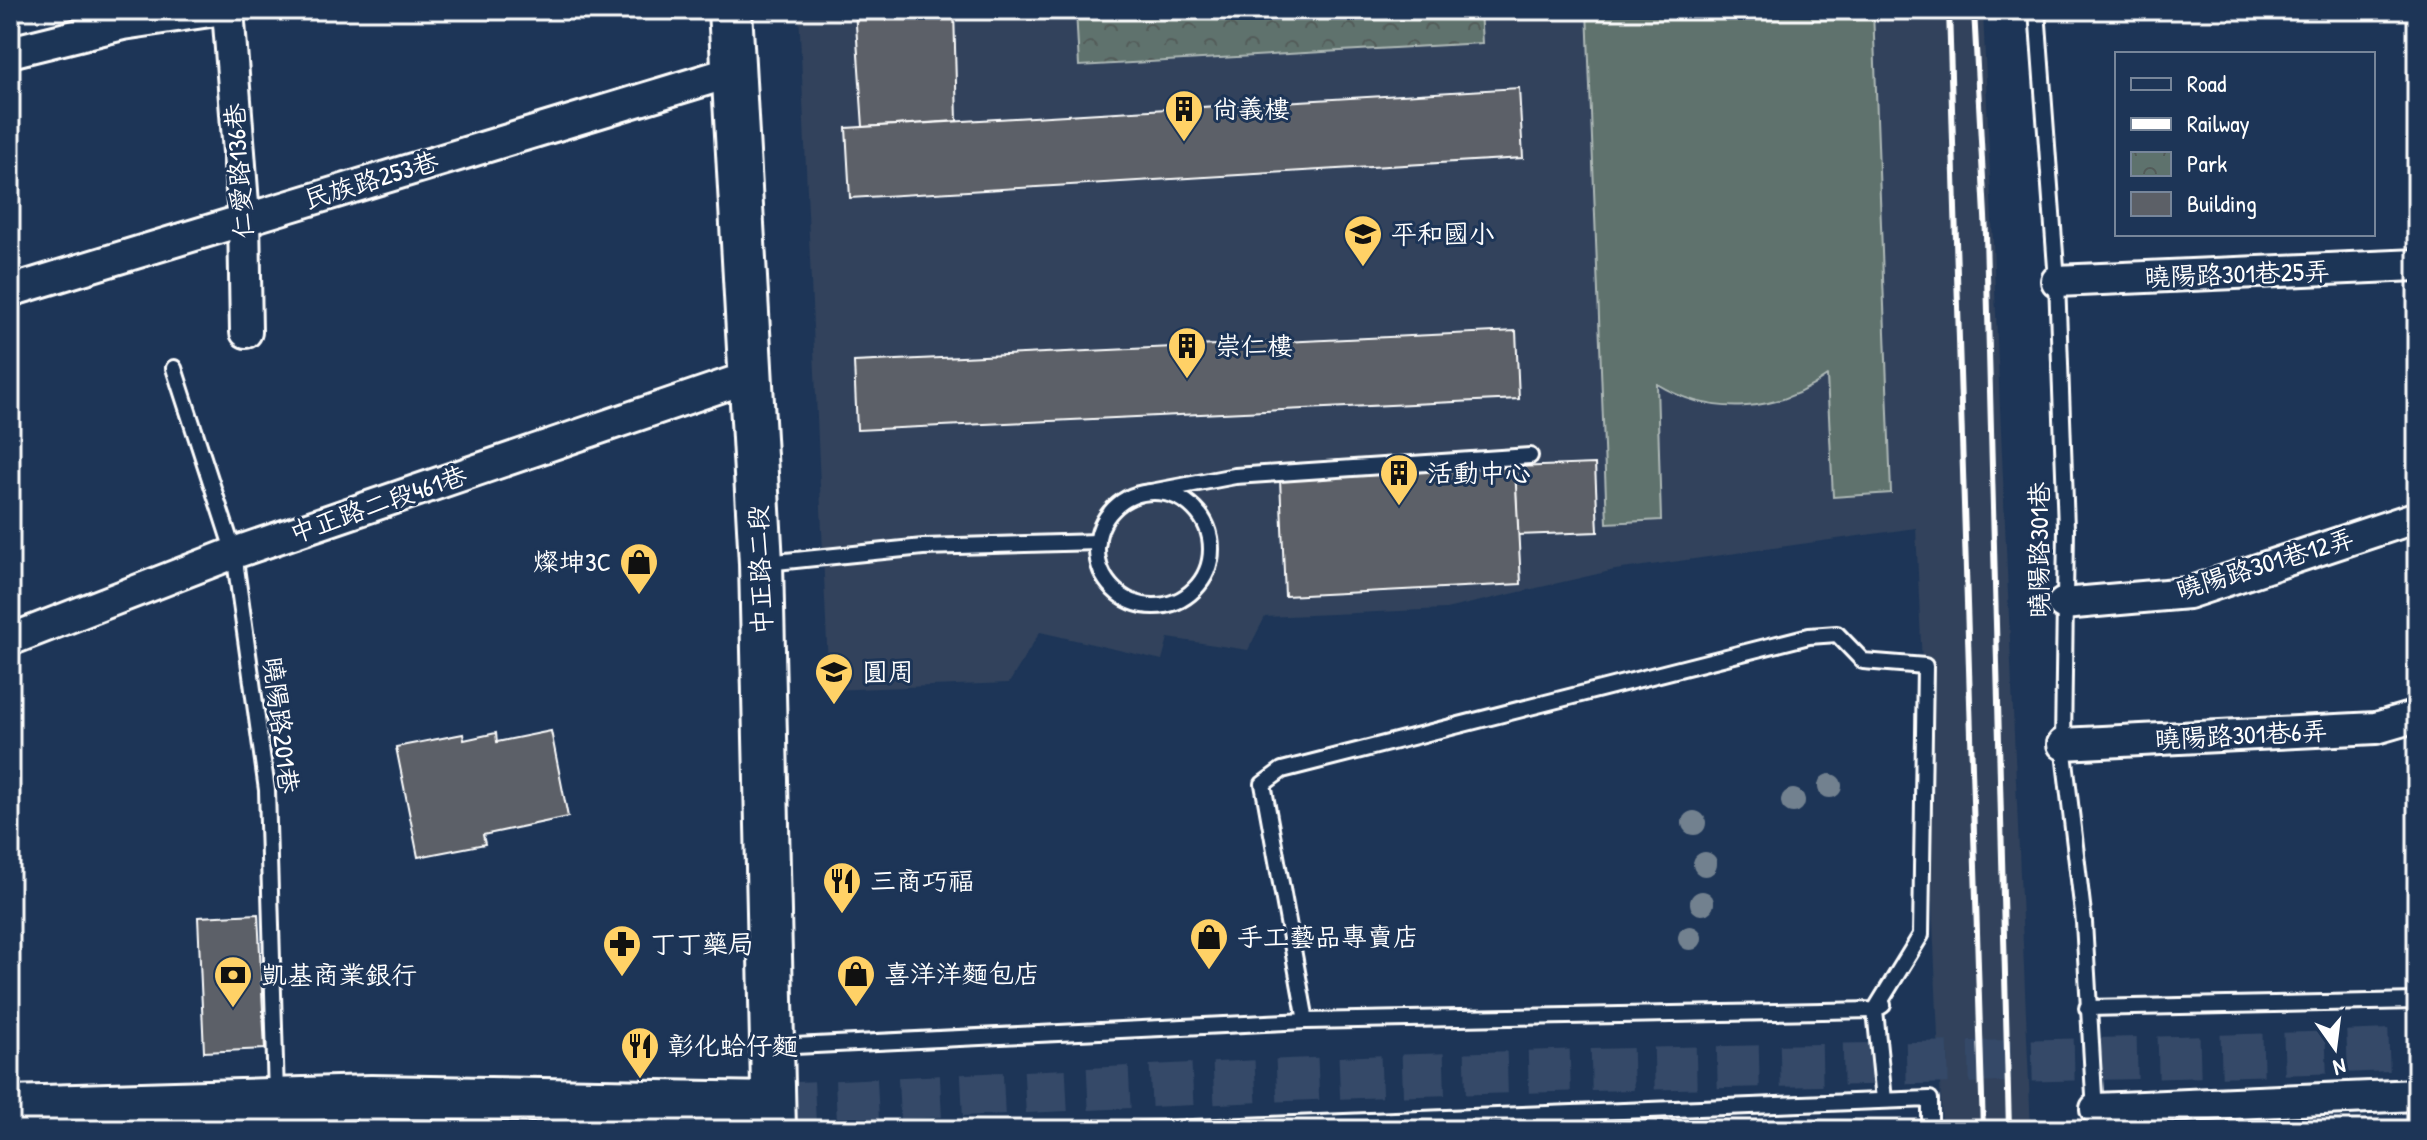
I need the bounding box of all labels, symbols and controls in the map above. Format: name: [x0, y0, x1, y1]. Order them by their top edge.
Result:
legend: [2115, 52, 2375, 236]
text: Road: [2187, 67, 2226, 99]
building icon: 尚義樓: [1163, 88, 1205, 143]
place label: 尚義樓: [1212, 91, 1290, 126]
street label: 仁愛路136巷: [216, 102, 261, 240]
text: Railway: [2187, 107, 2250, 139]
street label: 民族路253巷: [299, 142, 442, 217]
text: Park: [2187, 147, 2227, 179]
text: Building: [2187, 187, 2257, 219]
school or university icon: 平和國小: [1342, 213, 1384, 268]
place label: 平和國小: [1391, 216, 1495, 251]
street label: 曉陽路301巷25弄: [2143, 253, 2330, 294]
building icon: 崇仁樓: [1166, 325, 1208, 380]
place label: 崇仁樓: [1215, 328, 1293, 363]
building icon: 活動中心: [1378, 452, 1420, 507]
place label: 活動中心: [1427, 455, 1531, 490]
street label: 中正路二段461巷: [284, 457, 471, 550]
street label: 曉陽路301巷: [2021, 482, 2056, 618]
street label: 中正路二段: [740, 504, 779, 636]
street label: 曉陽路301巷12弄: [2172, 520, 2358, 607]
shop icon: 燦坤3C: [618, 541, 660, 596]
place label: 燦坤3C: [533, 544, 611, 579]
school or university icon: 圓周: [813, 651, 855, 706]
place label: 圓周: [862, 654, 914, 689]
street label: 曉陽路201巷: [256, 655, 307, 795]
street label: 曉陽路301巷6弄: [2154, 712, 2328, 757]
restaurant icon: 三商巧福: [821, 860, 863, 915]
place label: 三商巧福: [870, 863, 974, 898]
shop icon: 手工藝品專賣店: [1188, 916, 1230, 971]
place label: 手工藝品專賣店: [1237, 919, 1419, 954]
pharmacy icon: 丁丁藥局: [601, 923, 643, 978]
place label: 丁丁藥局: [650, 926, 754, 961]
shop icon: 喜洋洋麵包店: [835, 953, 877, 1008]
bank icon: 凱基商業銀行: [212, 954, 254, 1009]
place label: 喜洋洋麵包店: [884, 956, 1040, 991]
place label: 凱基商業銀行: [261, 957, 417, 992]
north arrow: [2295, 1008, 2375, 1088]
restaurant icon: 彰化蛤仔麵: [619, 1025, 661, 1080]
place label: 彰化蛤仔麵: [668, 1028, 798, 1063]
text: N: [2330, 1051, 2349, 1083]

